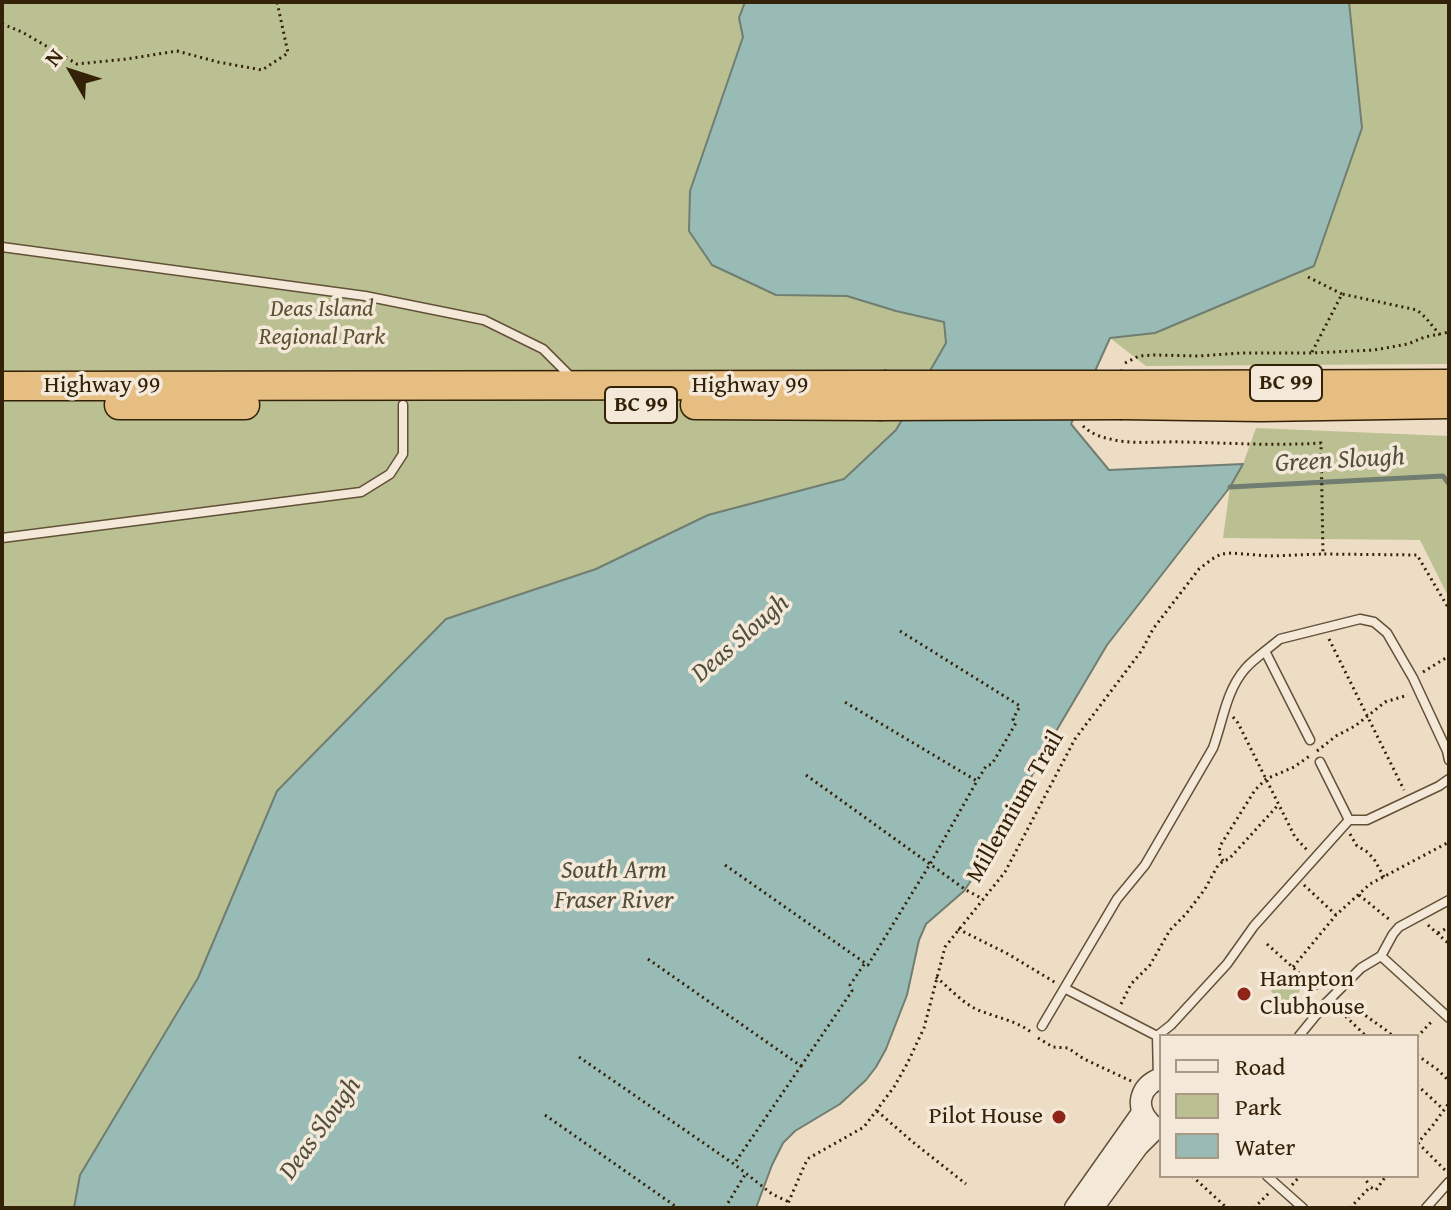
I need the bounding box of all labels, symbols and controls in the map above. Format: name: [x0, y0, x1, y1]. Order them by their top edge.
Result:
north arrow: [32, 32, 112, 112]
text: N: [36, 41, 70, 73]
park label: Deas Island Regional Park: [259, 296, 385, 352]
road number: BC 99: [1250, 365, 1322, 401]
street label: Highway 99: [44, 372, 160, 400]
street label: Highway 99: [692, 372, 808, 400]
road number: BC 99: [605, 387, 677, 423]
water label: Green Slough: [1274, 442, 1406, 480]
water label: Deas Slough: [686, 588, 796, 690]
street label: Millennium Trail: [961, 726, 1071, 888]
water label: South Arm Fraser River: [554, 855, 674, 916]
place label: Hampton Clubhouse: [1260, 966, 1365, 1022]
marker: Hampton Clubhouse: [1235, 985, 1253, 1003]
legend: [1159, 1034, 1419, 1178]
text: Road: [1235, 1049, 1285, 1084]
water label: Deas Slough: [273, 1072, 369, 1186]
text: Park: [1235, 1089, 1281, 1124]
place label: Pilot House: [929, 1103, 1043, 1131]
marker: Pilot House: [1050, 1108, 1068, 1126]
text: Water: [1235, 1129, 1295, 1164]

